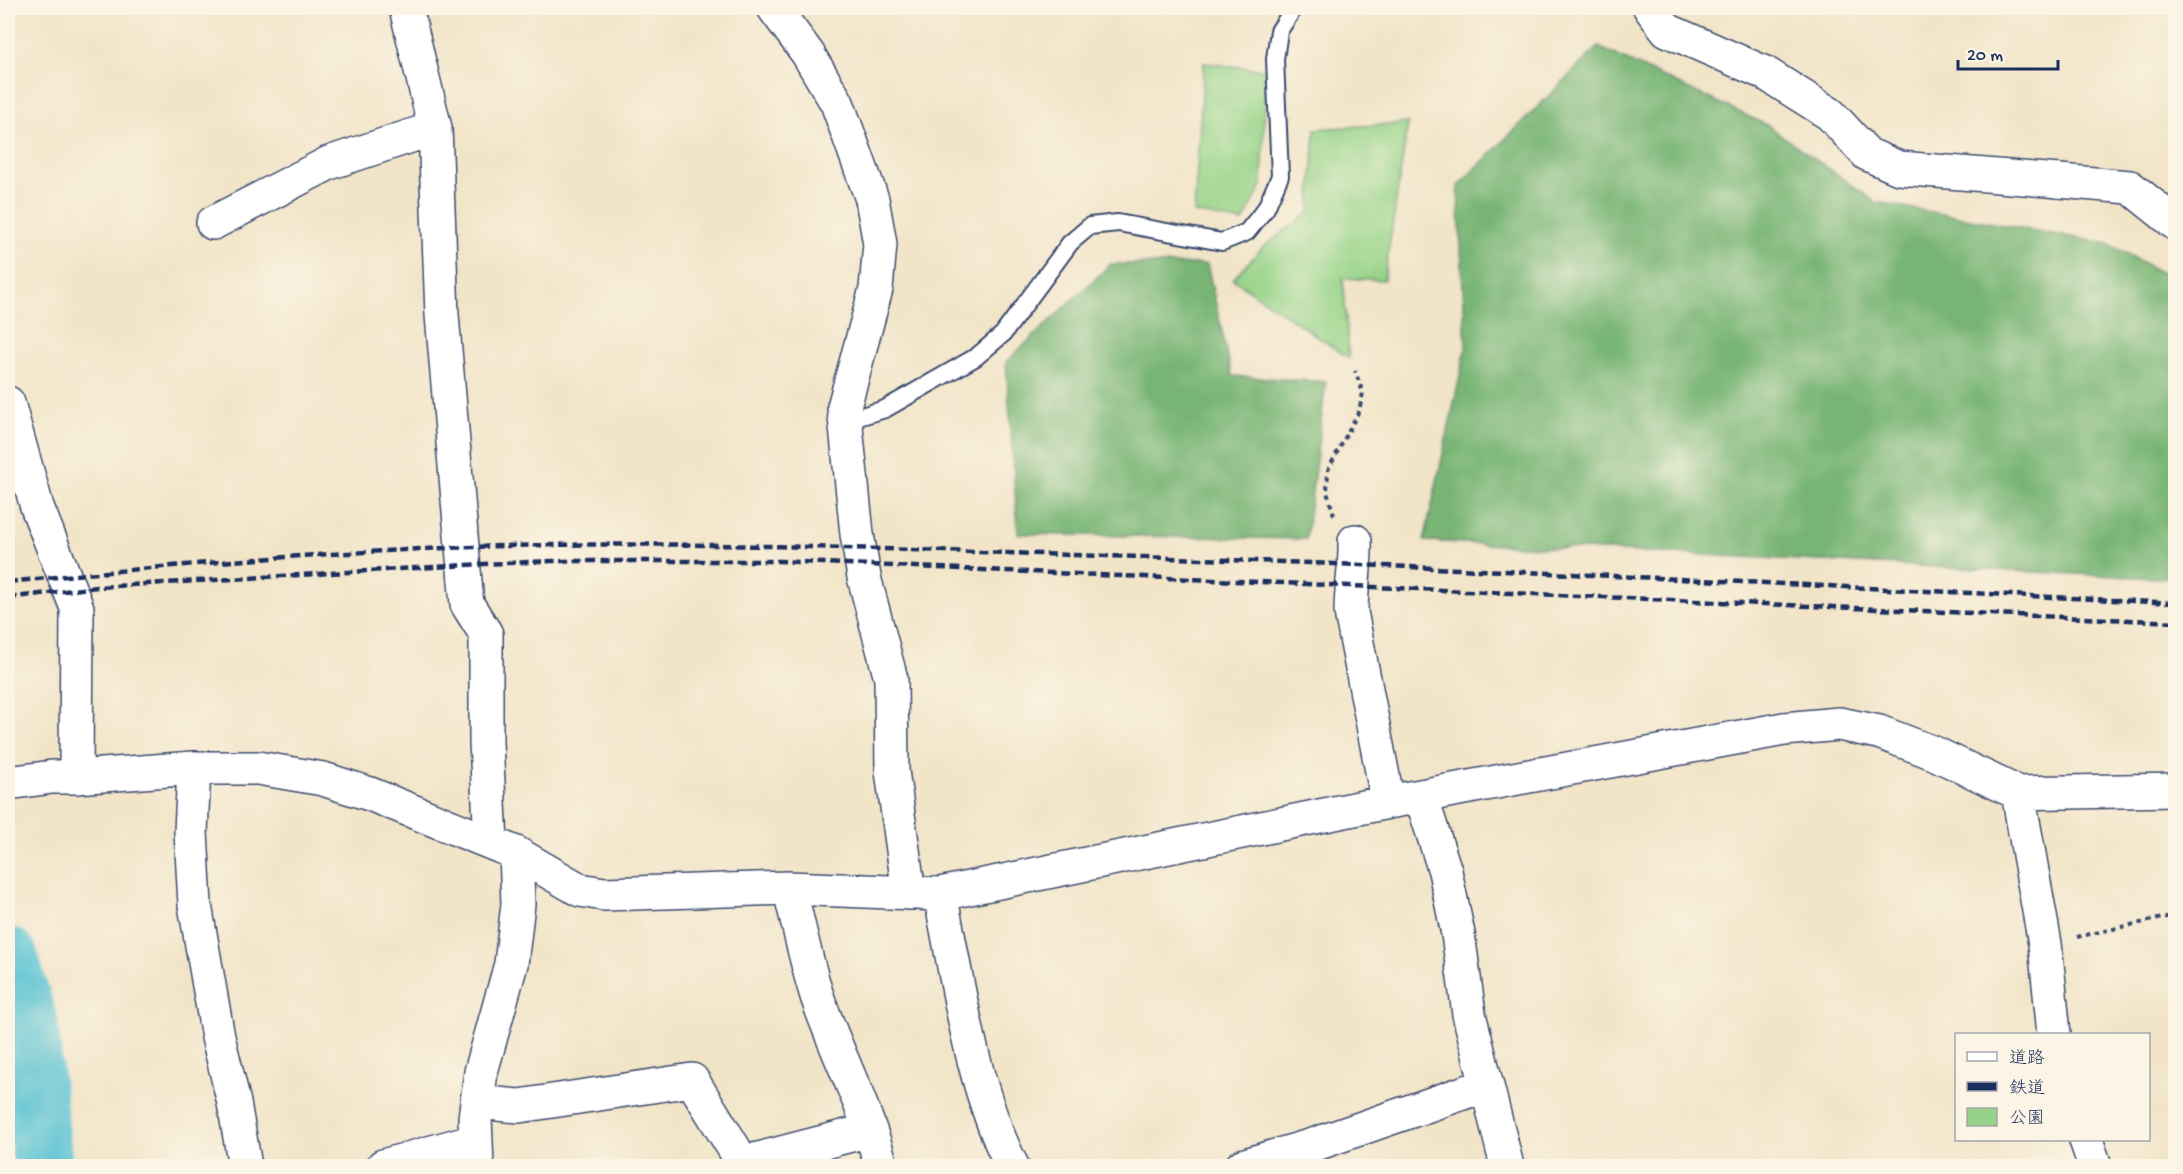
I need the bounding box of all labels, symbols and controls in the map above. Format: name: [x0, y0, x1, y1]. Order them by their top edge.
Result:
scale bar: [1958, 33, 2058, 71]
text: 20 m: [1967, 46, 2003, 67]
legend: [1955, 1033, 2150, 1141]
text: 道路: [2009, 1048, 2045, 1070]
text: 鉄道: [2009, 1078, 2045, 1100]
text: 公園: [2009, 1109, 2045, 1130]

